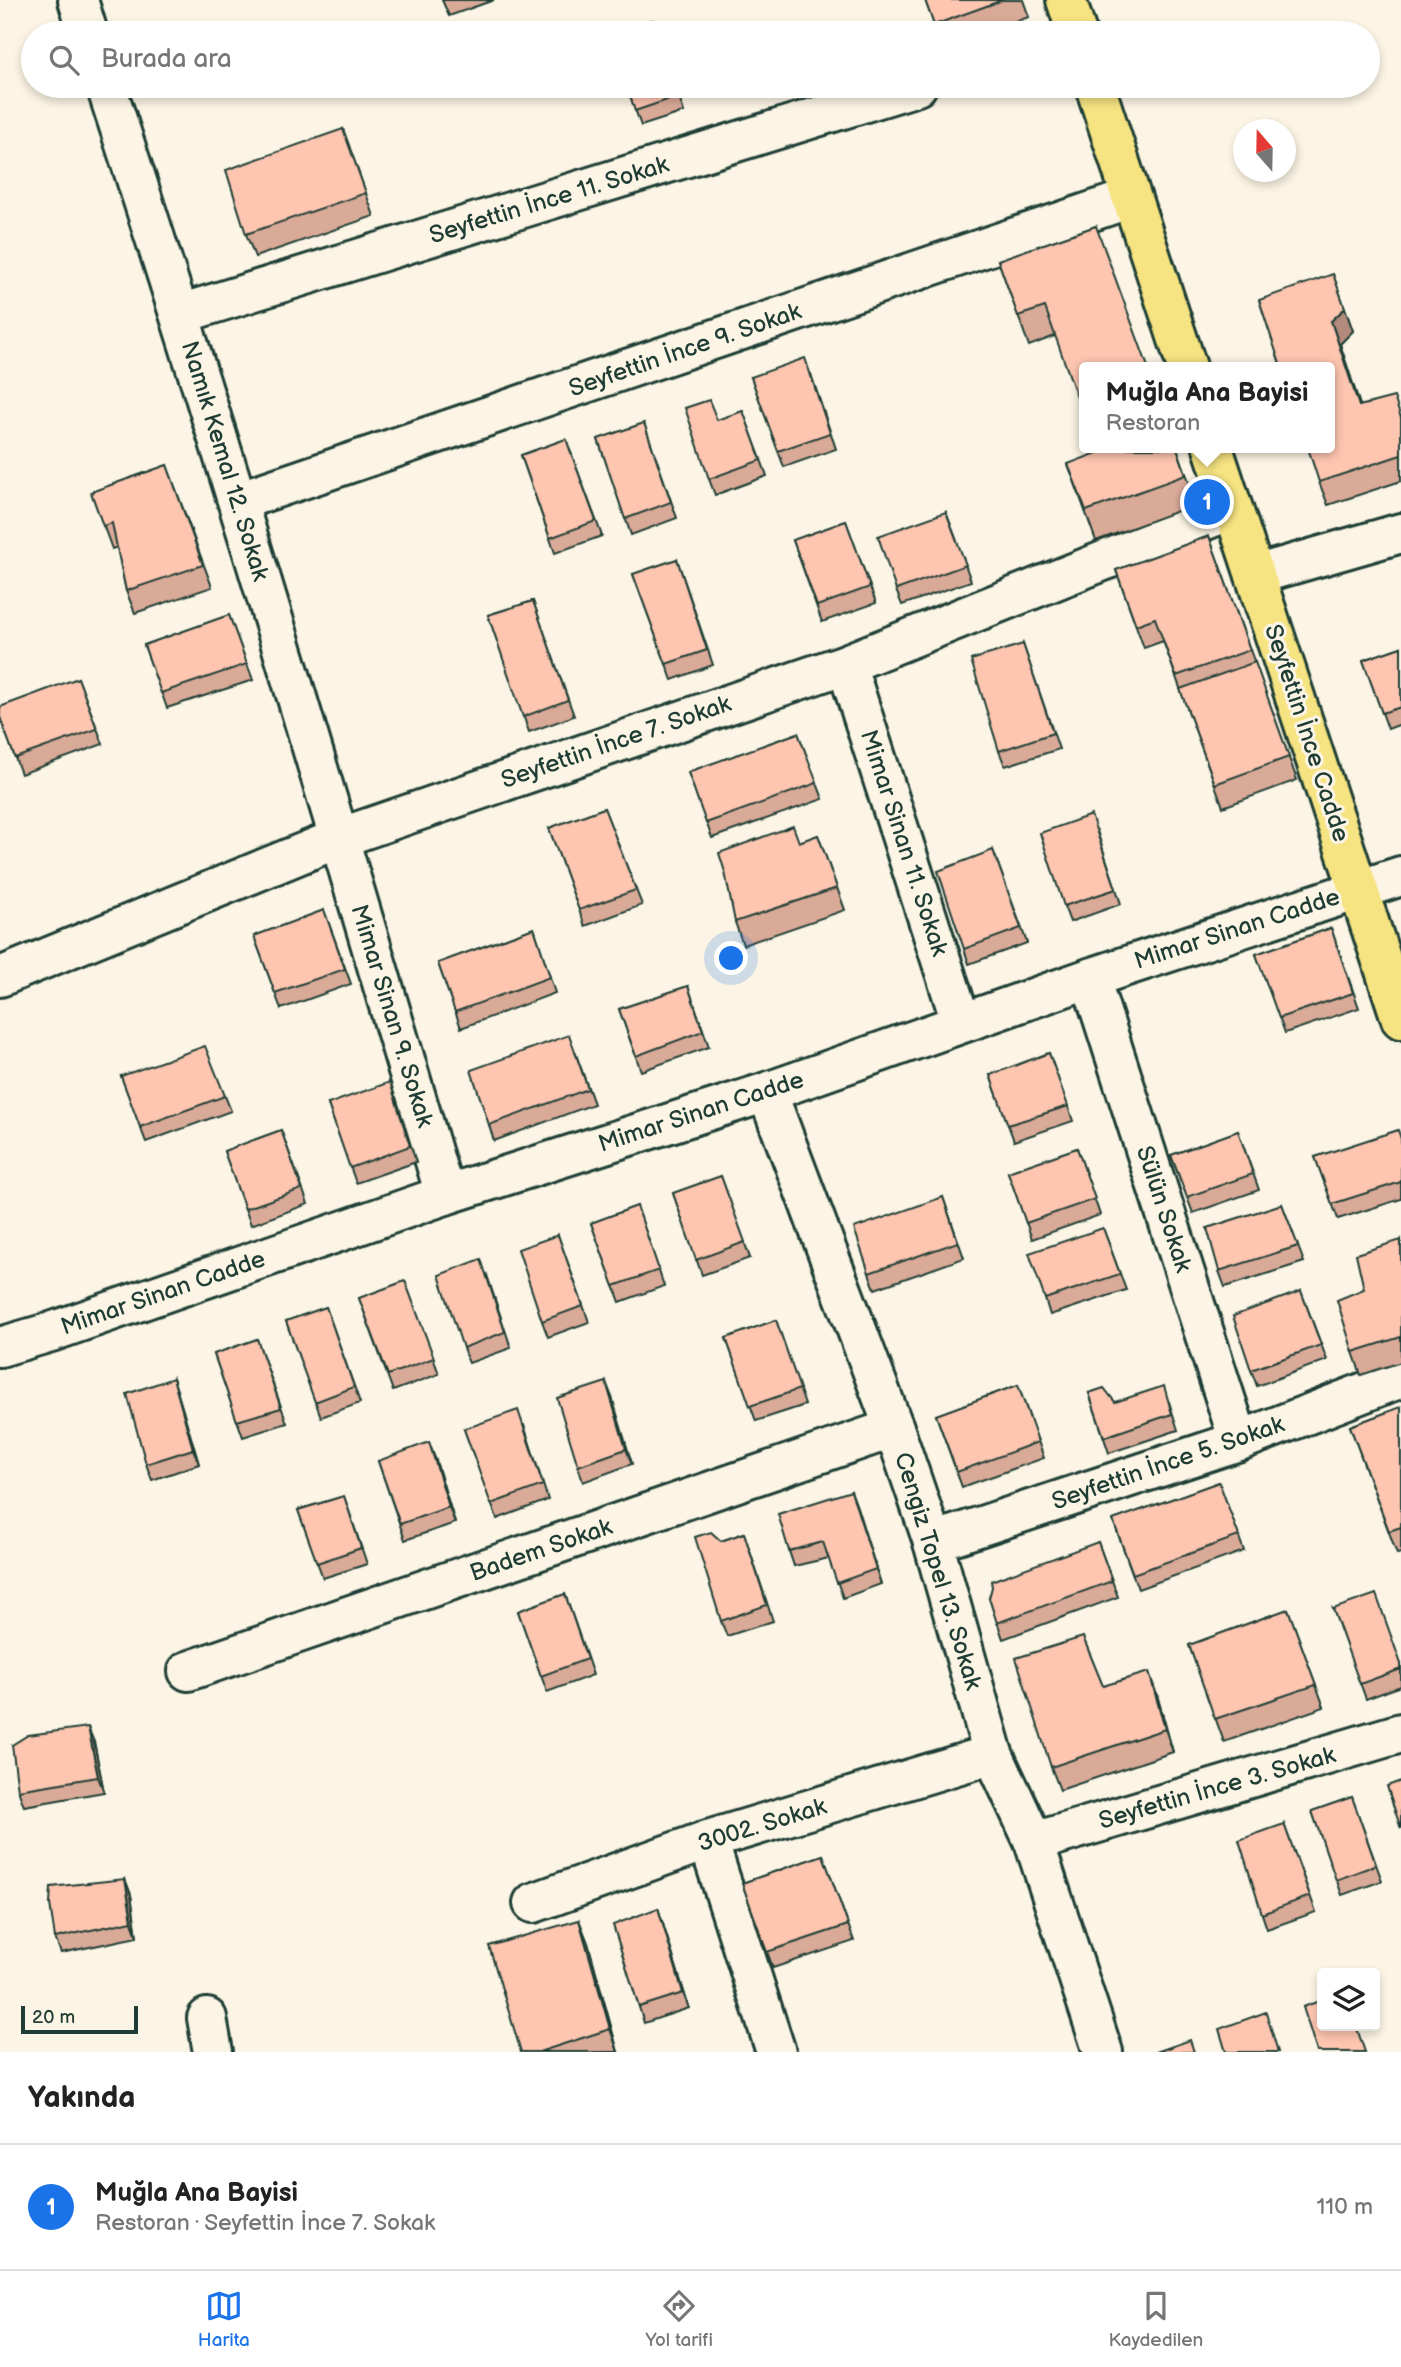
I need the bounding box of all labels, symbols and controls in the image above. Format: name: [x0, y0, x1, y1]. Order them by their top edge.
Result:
search box: [21, 21, 1380, 98]
icon: search: [45, 41, 83, 79]
text: Burada ara: [101, 44, 232, 75]
north arrow: [1233, 119, 1296, 182]
street label: Seyfettin İnce 11. Sokak: [426, 150, 672, 250]
street label: Seyfettin İnce 9. Sokak: [565, 297, 805, 403]
street label: Namık Kemal 12. Sokak: [175, 338, 275, 585]
popup: [1079, 362, 1335, 453]
text: Muğla Ana Bayisi: [1106, 378, 1308, 409]
text: Restoran: [1106, 409, 1200, 437]
pin: 1: [1184, 476, 1230, 528]
street label: Seyfettin İnce Cadde: [1258, 621, 1356, 845]
street label: Seyfettin İnce 7. Sokak: [497, 689, 735, 795]
street label: Mimar Sinan 11. Sokak: [854, 726, 954, 960]
street label: Mimar Sinan Cadde: [1131, 882, 1343, 976]
street label: Mimar Sinan 9. Sokak: [344, 901, 440, 1131]
your location: [714, 941, 748, 975]
street label: Mimar Sinan Cadde: [595, 1065, 807, 1159]
street label: Sülün Sokak: [1130, 1142, 1198, 1276]
street label: Mimar Sinan Cadde: [57, 1244, 269, 1342]
street label: Seyfettin İnce 5. Sokak: [1048, 1410, 1288, 1516]
street label: Cengiz Topel 13. Sokak: [888, 1449, 988, 1693]
street label: Badem Sokak: [466, 1512, 616, 1588]
street label: Seyfettin İnce 3. Sokak: [1095, 1740, 1339, 1836]
street label: 3002. Sokak: [694, 1792, 830, 1858]
map controls: [1317, 1968, 1380, 2031]
button: layers: [1317, 1968, 1380, 2031]
scale bar: [21, 2003, 138, 2035]
text: 20 m: [32, 2006, 75, 2029]
text: Yakında: [28, 2080, 135, 2116]
text: Muğla Ana Bayisi: [95, 2178, 298, 2209]
text: 1: [46, 2193, 56, 2221]
text: 110 m: [1316, 2193, 1373, 2221]
text: Restoran · Seyfettin İnce 7. Sokak: [95, 2209, 435, 2237]
tab: Harita: [198, 2287, 250, 2352]
tab: Yol tarifi: [646, 2287, 713, 2352]
tab: Kaydedilen: [1109, 2287, 1203, 2352]

